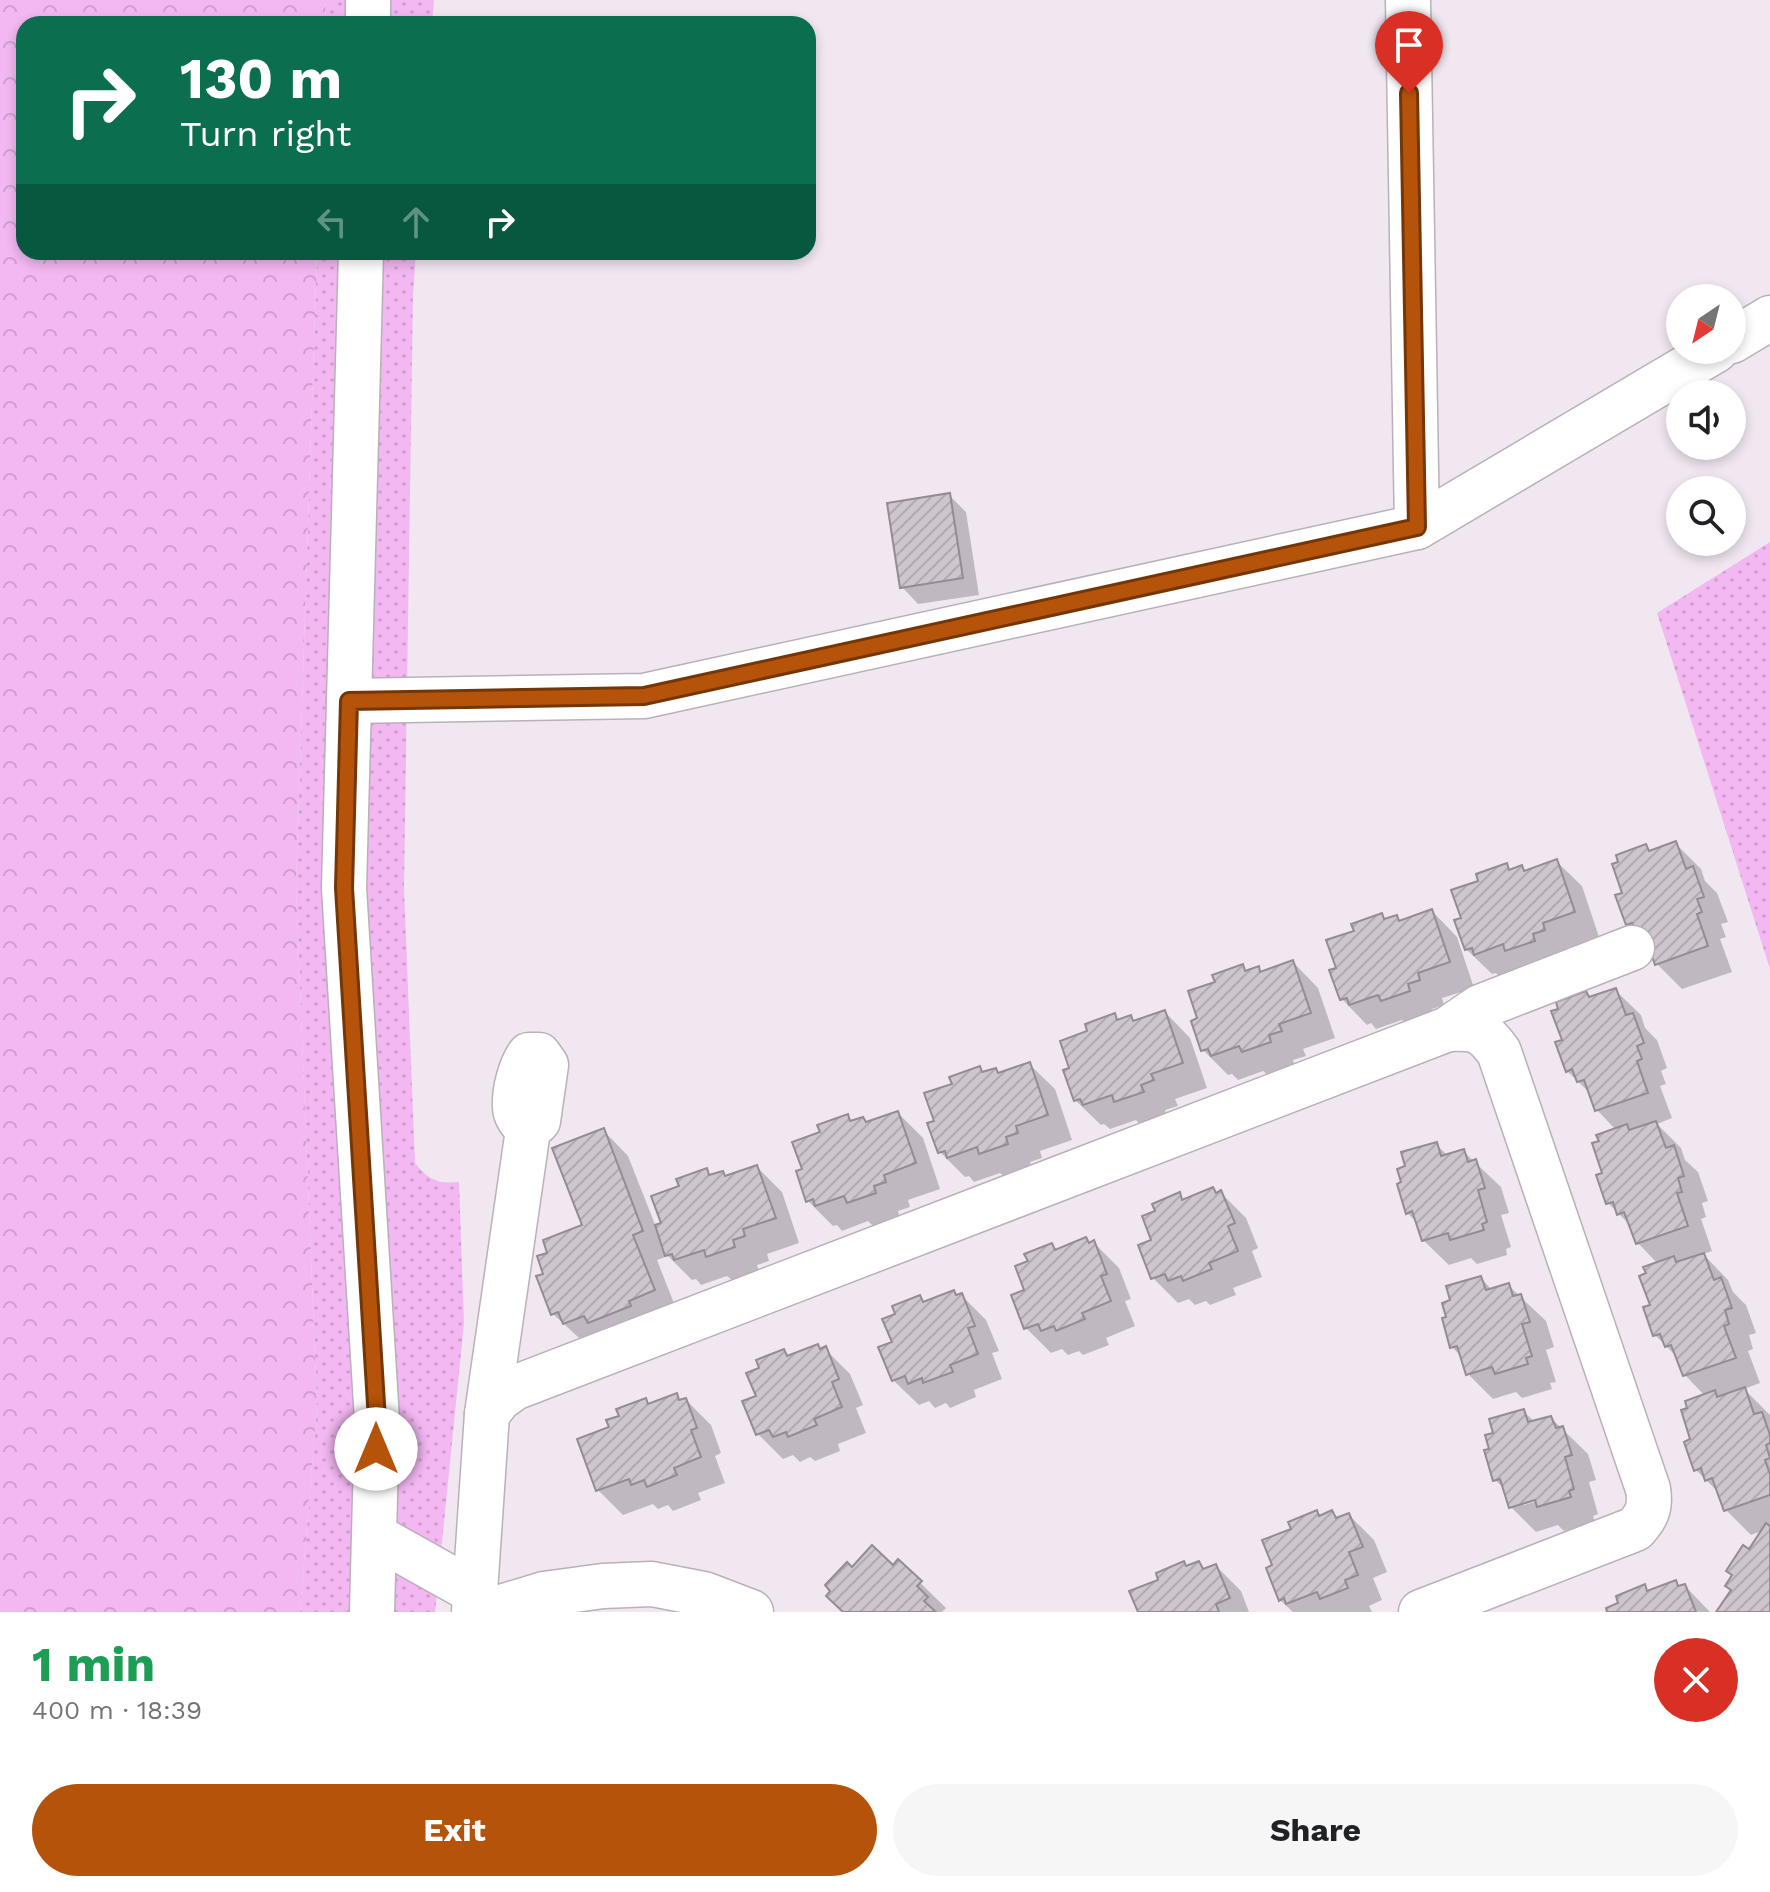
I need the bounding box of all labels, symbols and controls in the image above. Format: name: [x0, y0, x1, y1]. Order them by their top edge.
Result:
pin: [1375, 11, 1443, 93]
icon: arrive: [1387, 23, 1431, 67]
text: 130 m: [180, 46, 342, 112]
icon: right: [48, 48, 152, 152]
text: Turn right: [180, 113, 351, 155]
icon: left: [310, 200, 354, 244]
icon: ahead: [394, 200, 438, 244]
icon: right: [478, 200, 522, 244]
north arrow: [1666, 284, 1746, 364]
map controls: [1666, 284, 1746, 556]
button: sound: [1666, 380, 1746, 460]
button: search: [1666, 476, 1746, 556]
position arrow: [334, 1407, 418, 1491]
text: 1 min: [32, 1636, 155, 1693]
button: close: [1654, 1638, 1738, 1722]
text: 400 m · 18:39: [32, 1695, 202, 1725]
button: Exit: [32, 1784, 877, 1876]
button: Share: [893, 1784, 1738, 1876]

